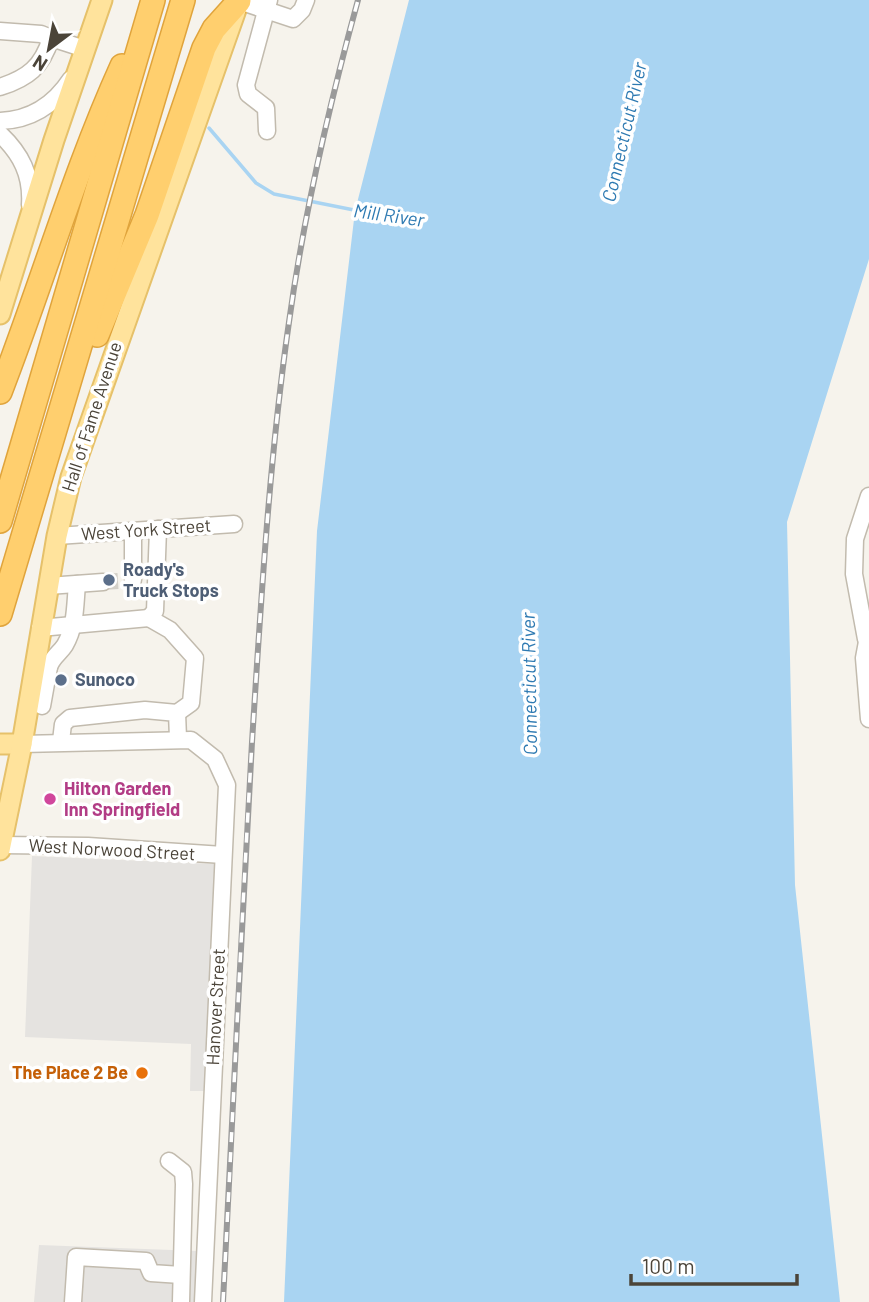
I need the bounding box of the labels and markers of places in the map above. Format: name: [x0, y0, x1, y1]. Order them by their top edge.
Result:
place label: Roady's Truck Stops: [123, 558, 219, 601]
marker: Roady's Truck Stops: [101, 572, 117, 588]
place label: Sunoco: [75, 668, 135, 690]
marker: Sunoco: [53, 672, 69, 688]
place label: Hilton Garden Inn Springfield: [64, 777, 180, 820]
marker: Hilton Garden Inn Springfield: [42, 791, 58, 807]
place label: The Place 2 Be: [12, 1061, 128, 1083]
marker: The Place 2 Be: [134, 1065, 150, 1081]

